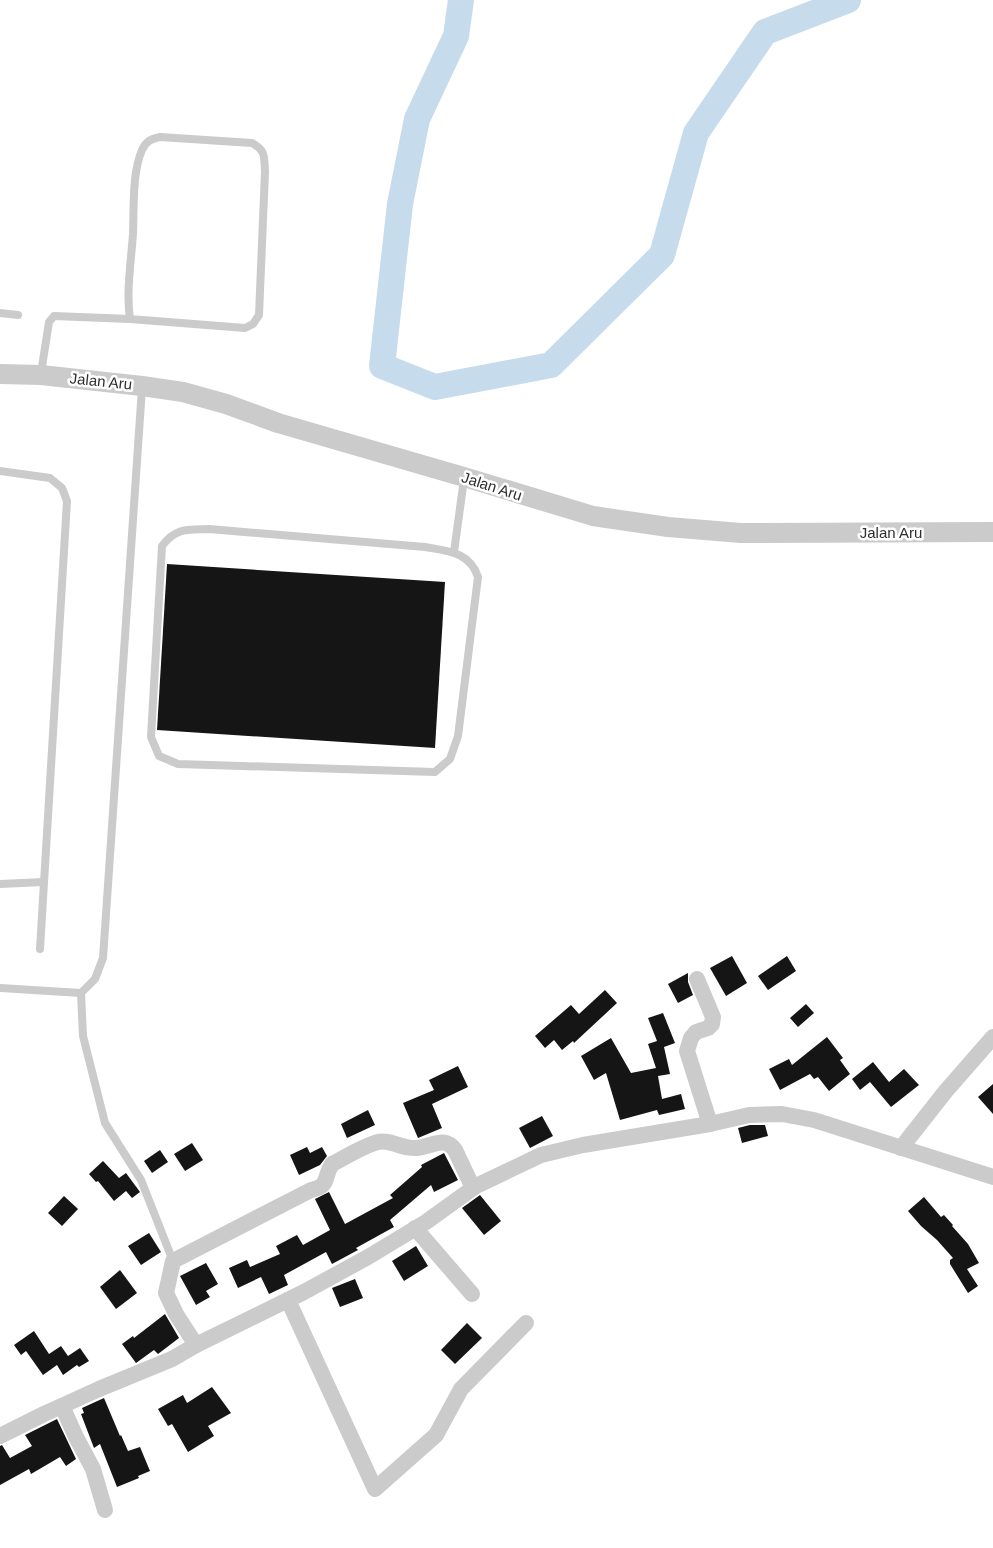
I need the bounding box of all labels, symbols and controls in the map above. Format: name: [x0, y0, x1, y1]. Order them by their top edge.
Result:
street label: Jalan Aru: [69, 369, 133, 393]
street label: Jalan Aru: [460, 468, 524, 504]
street label: Jalan Aru: [860, 524, 922, 541]

